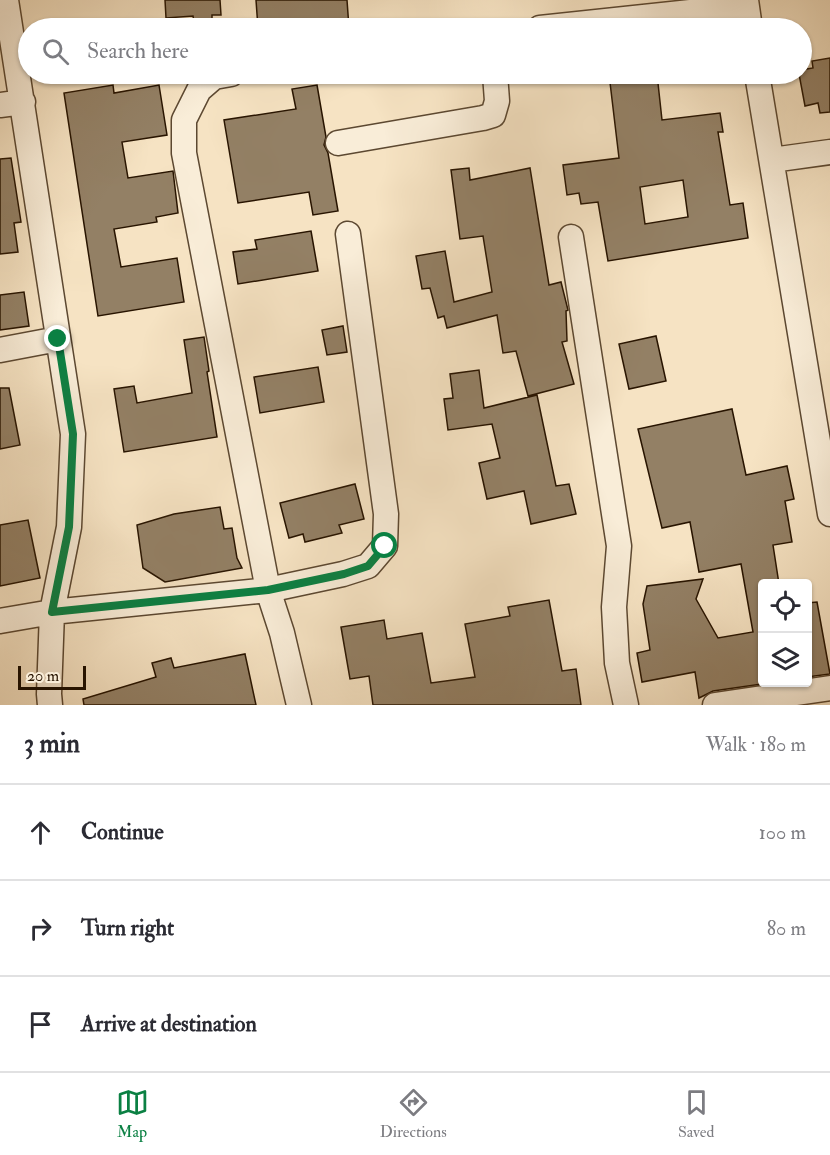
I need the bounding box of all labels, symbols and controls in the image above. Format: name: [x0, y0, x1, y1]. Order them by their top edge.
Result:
search box: [18, 18, 812, 84]
icon: search: [39, 35, 72, 68]
text: Search here: [87, 37, 189, 65]
route end: [44, 325, 70, 351]
route start: [371, 532, 397, 558]
map controls: [758, 579, 812, 687]
button: locate: [758, 579, 812, 633]
button: layers: [758, 633, 812, 687]
scale bar: [18, 663, 86, 690]
text: 20 m: [27, 666, 59, 686]
text: 3 min: [24, 728, 80, 760]
text: Walk · 180 m: [706, 732, 806, 757]
icon: ahead: [24, 816, 57, 849]
text: Continue: [81, 818, 164, 846]
text: 100 m: [759, 820, 806, 845]
icon: right: [24, 912, 57, 945]
text: Turn right: [81, 914, 174, 942]
text: 80 m: [767, 916, 806, 941]
icon: arrive: [24, 1008, 57, 1041]
text: Arrive at destination: [81, 1010, 257, 1038]
tab: Map: [116, 1086, 149, 1142]
tab: Directions: [380, 1086, 447, 1142]
tab: Saved: [678, 1086, 714, 1142]

